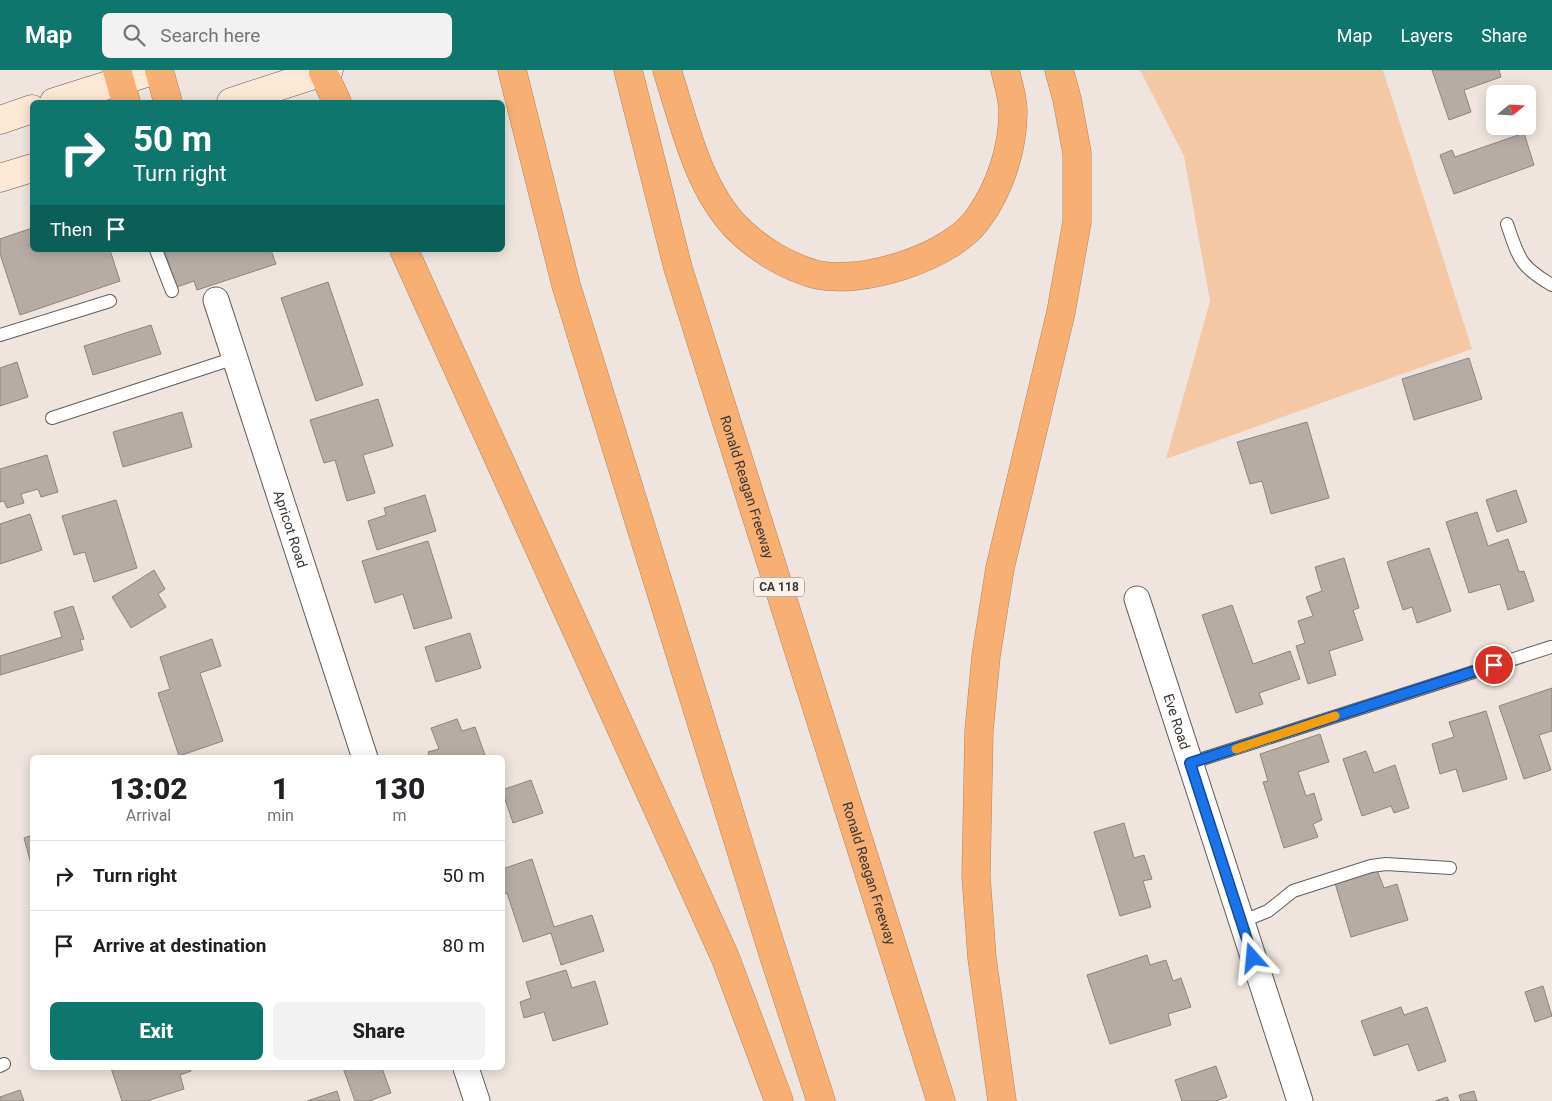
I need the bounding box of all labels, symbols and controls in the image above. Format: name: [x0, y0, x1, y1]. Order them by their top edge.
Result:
search box: [102, 13, 452, 58]
text: Map: [25, 21, 72, 49]
icon: search: [120, 21, 148, 49]
text: Search here: [160, 24, 260, 47]
text: Map: [1337, 25, 1372, 46]
text: Layers: [1400, 25, 1453, 46]
text: Share: [1481, 25, 1527, 46]
north arrow: [1486, 85, 1536, 135]
map controls: [1486, 85, 1536, 135]
text: 50 m: [133, 119, 212, 160]
icon: right: [50, 120, 115, 185]
text: Turn right: [133, 161, 227, 186]
icon: arrive: [102, 215, 130, 243]
text: Then: [50, 218, 92, 241]
street label: Ronald Reagan Freeway: [717, 414, 777, 561]
street label: Apricot Road: [270, 488, 311, 570]
road number: CA 118: [754, 578, 804, 596]
pin: [1473, 644, 1515, 686]
icon: arrive: [1480, 651, 1508, 679]
street label: Eve Road: [1160, 692, 1193, 752]
text: 13:02: [110, 771, 188, 806]
text: 1: [272, 771, 289, 806]
text: 130: [373, 771, 425, 806]
street label: Ronald Reagan Freeway: [839, 800, 899, 947]
text: Arrival: [126, 806, 171, 825]
text: min: [267, 806, 294, 825]
text: m: [392, 806, 406, 825]
icon: right: [50, 862, 78, 890]
text: Turn right: [93, 864, 177, 887]
text: 50 m: [442, 864, 485, 887]
position arrow: [1226, 931, 1278, 983]
icon: arrive: [50, 932, 78, 960]
text: Arrive at destination: [93, 934, 266, 957]
text: 80 m: [442, 934, 485, 957]
button: Exit: [50, 1002, 263, 1060]
button: Share: [273, 1002, 485, 1060]

